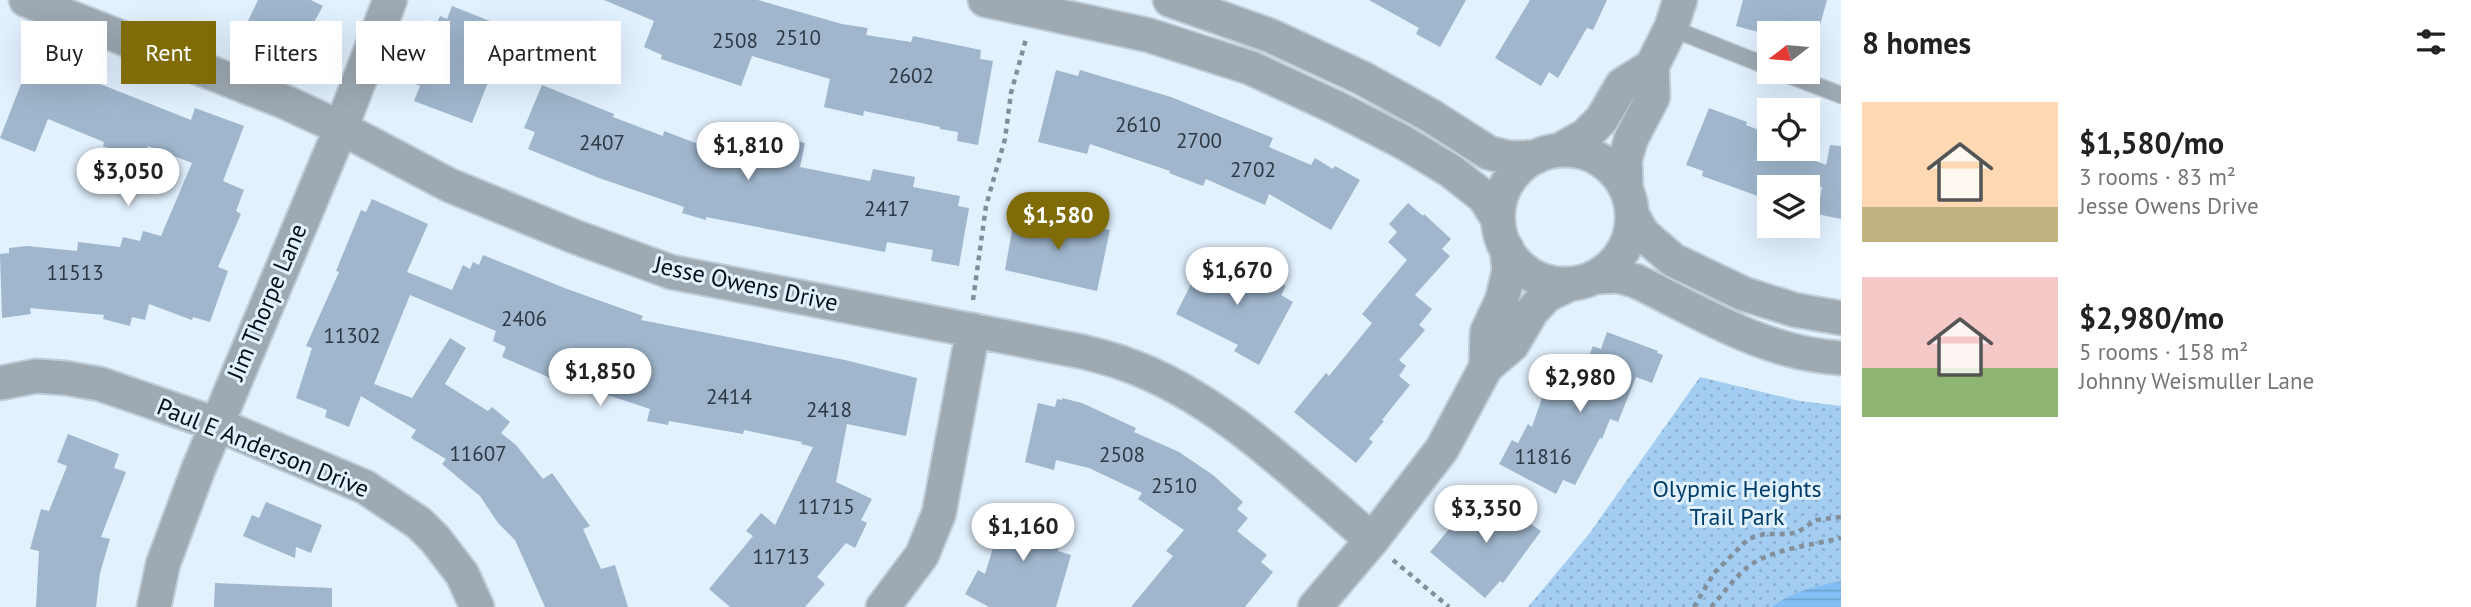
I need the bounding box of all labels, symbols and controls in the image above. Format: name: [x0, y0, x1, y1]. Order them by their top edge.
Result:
chip: Buy: [21, 21, 107, 84]
chip: Rent: [121, 21, 216, 84]
chip: Filters: [230, 21, 342, 84]
chip: New: [356, 21, 450, 84]
chip: Apartment: [464, 21, 621, 84]
north arrow: [1757, 21, 1820, 84]
map controls: [1757, 21, 1820, 238]
text: 8 homes: [1862, 23, 1971, 62]
icon: filters: [2412, 23, 2450, 61]
house number: 2510: [775, 24, 821, 51]
house number: 2508: [712, 27, 758, 54]
house number: 2602: [888, 62, 934, 89]
button: locate: [1757, 98, 1820, 161]
house number: 2610: [1115, 111, 1161, 138]
pin: $1,810: [691, 122, 805, 182]
text: $1,580/mo: [2079, 123, 2224, 162]
house number: 2700: [1176, 127, 1222, 154]
house number: 2407: [579, 129, 625, 156]
text: $1,810: [712, 130, 784, 159]
icon: home: [1918, 130, 2002, 214]
pin: $3,050: [71, 148, 185, 208]
text: $3,050: [92, 156, 164, 185]
house number: 2702: [1230, 156, 1276, 183]
text: 3 rooms · 83 m²: [2079, 162, 2236, 191]
button: layers: [1757, 175, 1820, 238]
text: Jesse Owens Drive: [2079, 191, 2259, 220]
pin: $1,580: [1001, 192, 1115, 252]
house number: 2417: [864, 195, 910, 222]
text: $1,580: [1022, 200, 1094, 229]
street label: Jim Thorpe Lane: [219, 219, 313, 386]
pin: $1,670: [1180, 247, 1294, 307]
street label: Jesse Owens Drive: [650, 249, 841, 318]
text: $1,670: [1201, 255, 1273, 284]
house number: 11513: [46, 259, 104, 286]
text: $2,980/mo: [2079, 298, 2224, 337]
house number: 2406: [501, 305, 547, 332]
icon: home: [1918, 305, 2002, 389]
house number: 11302: [323, 322, 381, 349]
text: 5 rooms · 158 m²: [2079, 337, 2248, 366]
pin: $1,850: [543, 348, 657, 408]
pin: $2,980: [1523, 354, 1637, 414]
text: $1,850: [564, 356, 636, 385]
text: $2,980: [1544, 362, 1616, 391]
text: Johnny Weismuller Lane: [2079, 366, 2314, 395]
house number: 2414: [706, 383, 752, 410]
street label: Paul E Anderson Drive: [153, 391, 374, 504]
house number: 2418: [806, 396, 852, 423]
house number: 11607: [449, 440, 507, 467]
house number: 2508: [1099, 441, 1145, 468]
house number: 11816: [1514, 443, 1572, 470]
house number: 2510: [1151, 472, 1197, 499]
park label: Olypmic Heights Trail Park: [1652, 473, 1822, 532]
pin: $3,350: [1429, 486, 1543, 545]
house number: 11715: [797, 493, 855, 520]
text: $3,350: [1450, 493, 1522, 522]
pin: $1,160: [966, 504, 1080, 563]
text: $1,160: [987, 511, 1059, 540]
house number: 11713: [752, 543, 810, 570]

